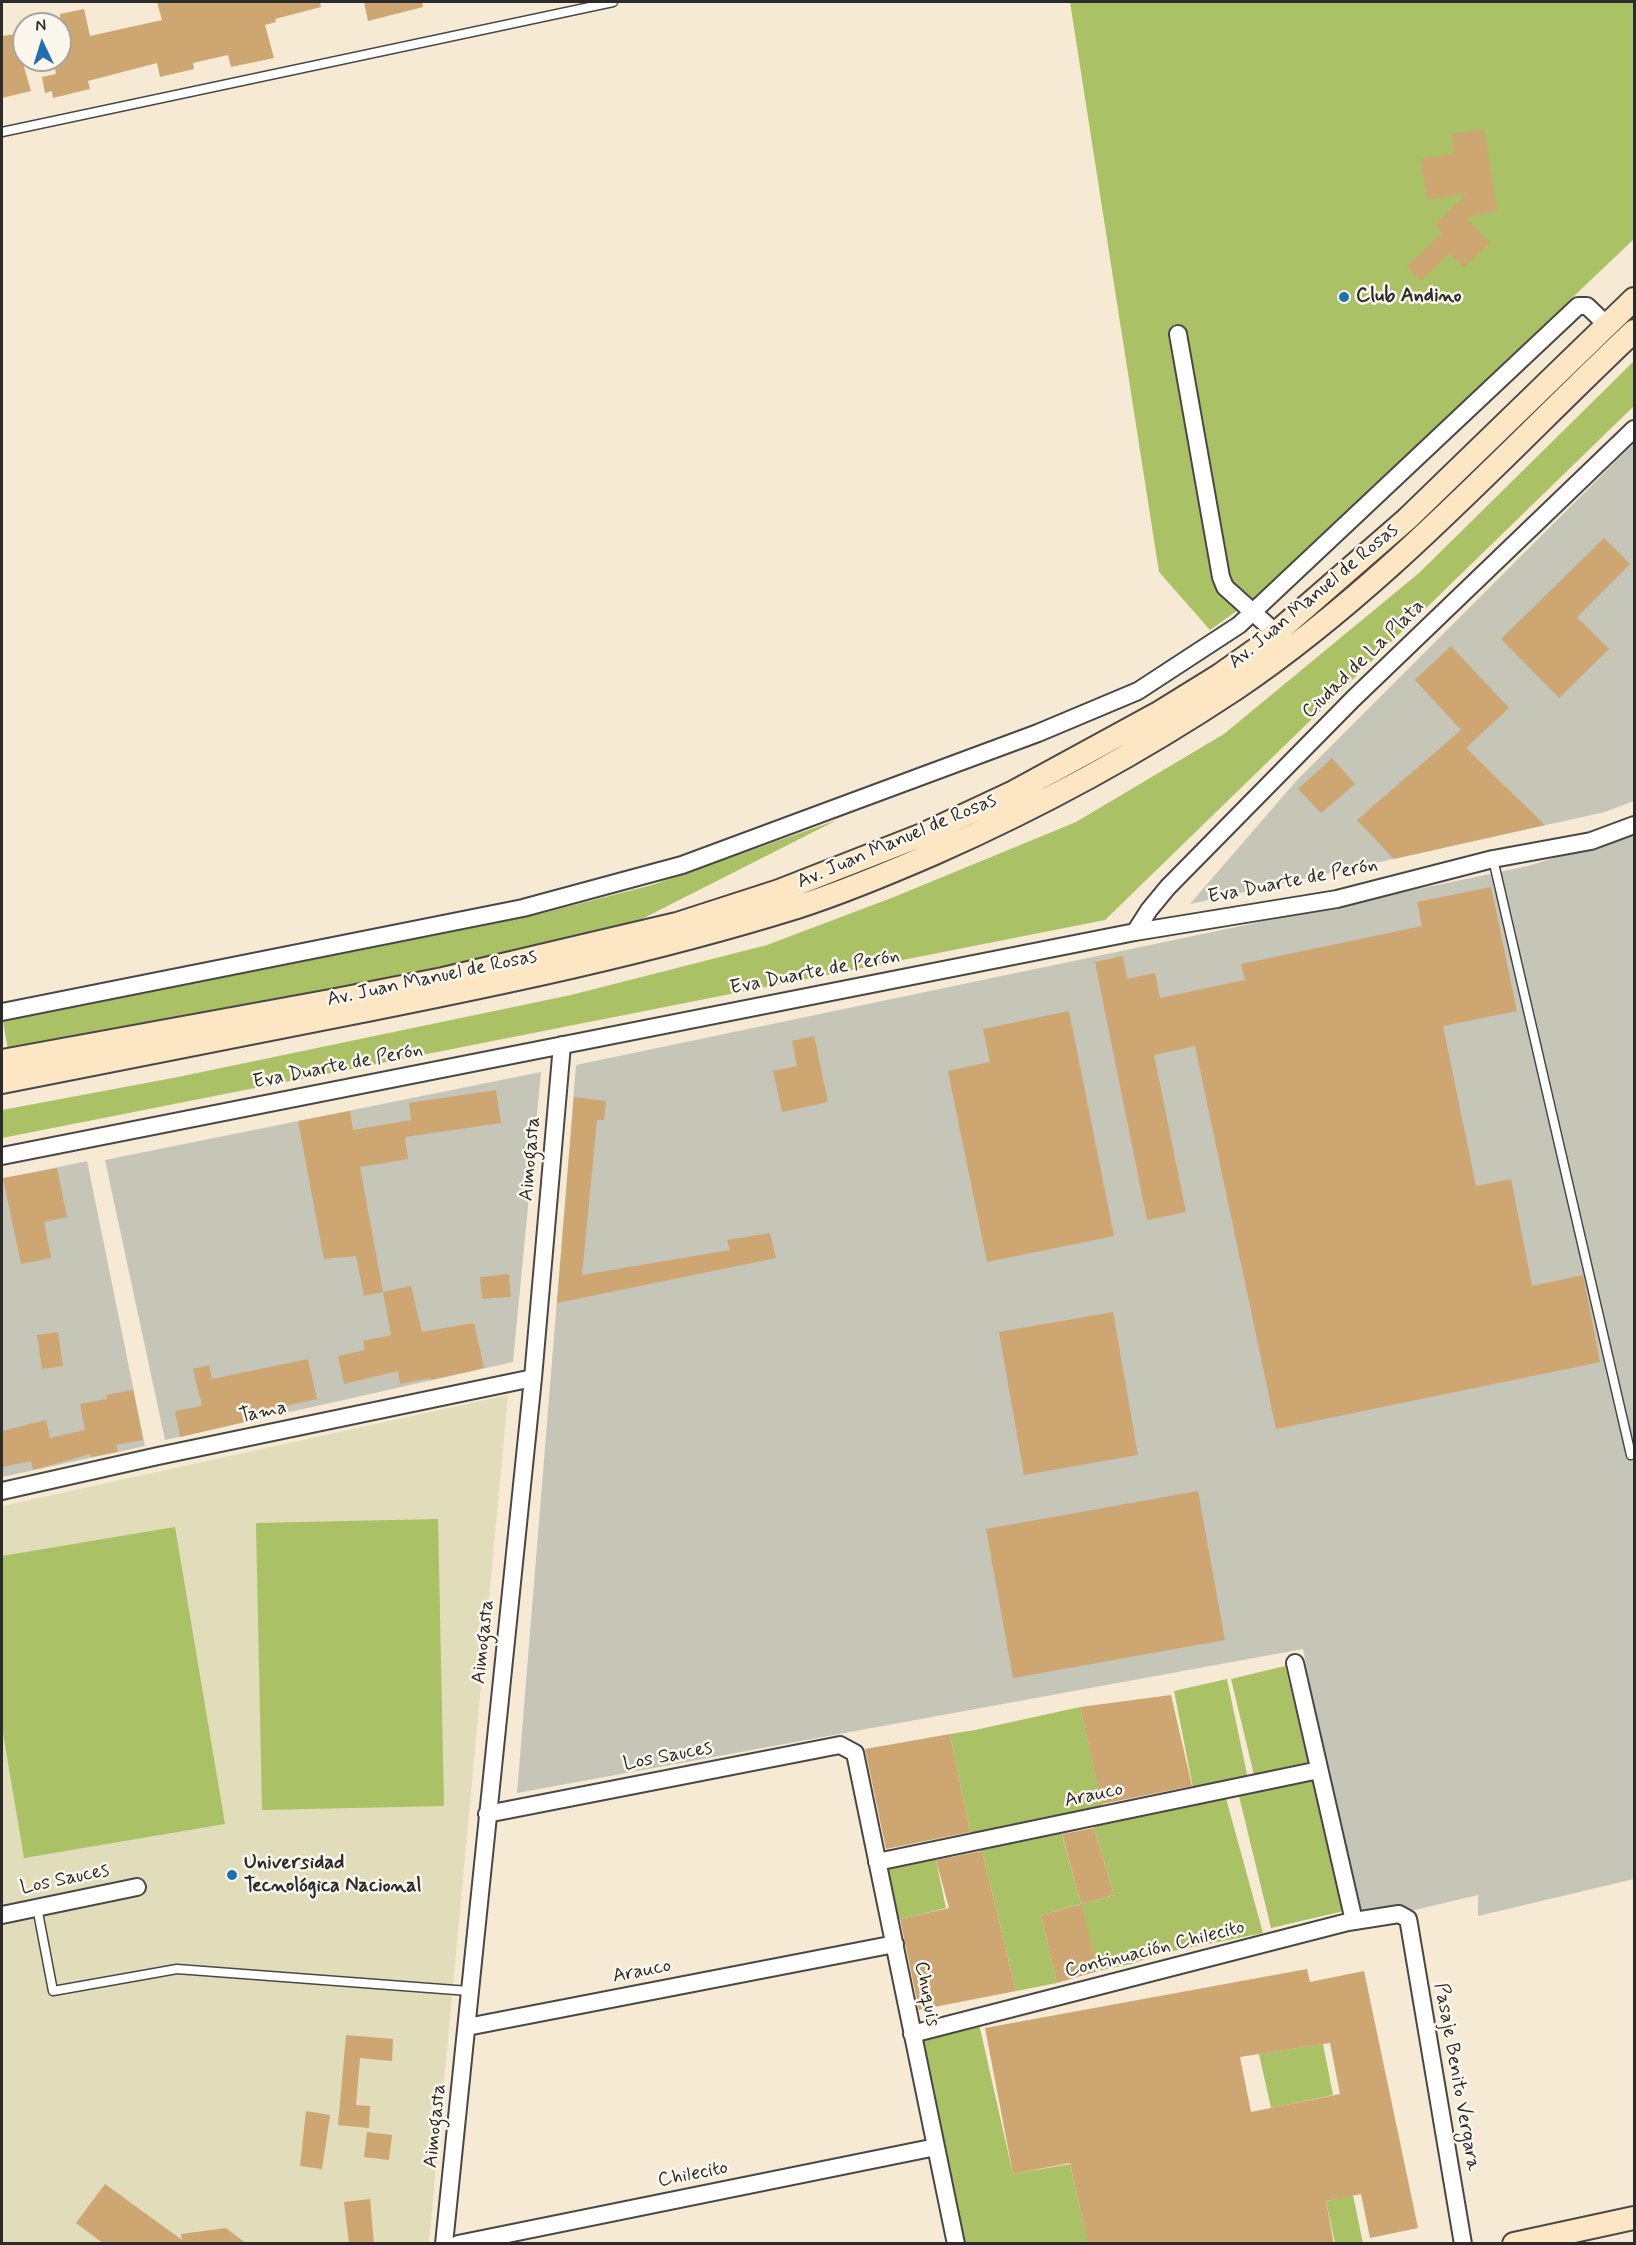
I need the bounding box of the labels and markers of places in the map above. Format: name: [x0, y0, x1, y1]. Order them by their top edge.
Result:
place label: Club Andino: [1356, 285, 1461, 309]
marker: Club Andino: [1337, 290, 1351, 304]
place label: Universidad Tecnológica Nacional: [244, 1852, 421, 1899]
marker: Universidad Tecnológica Nacional: [225, 1868, 239, 1882]

